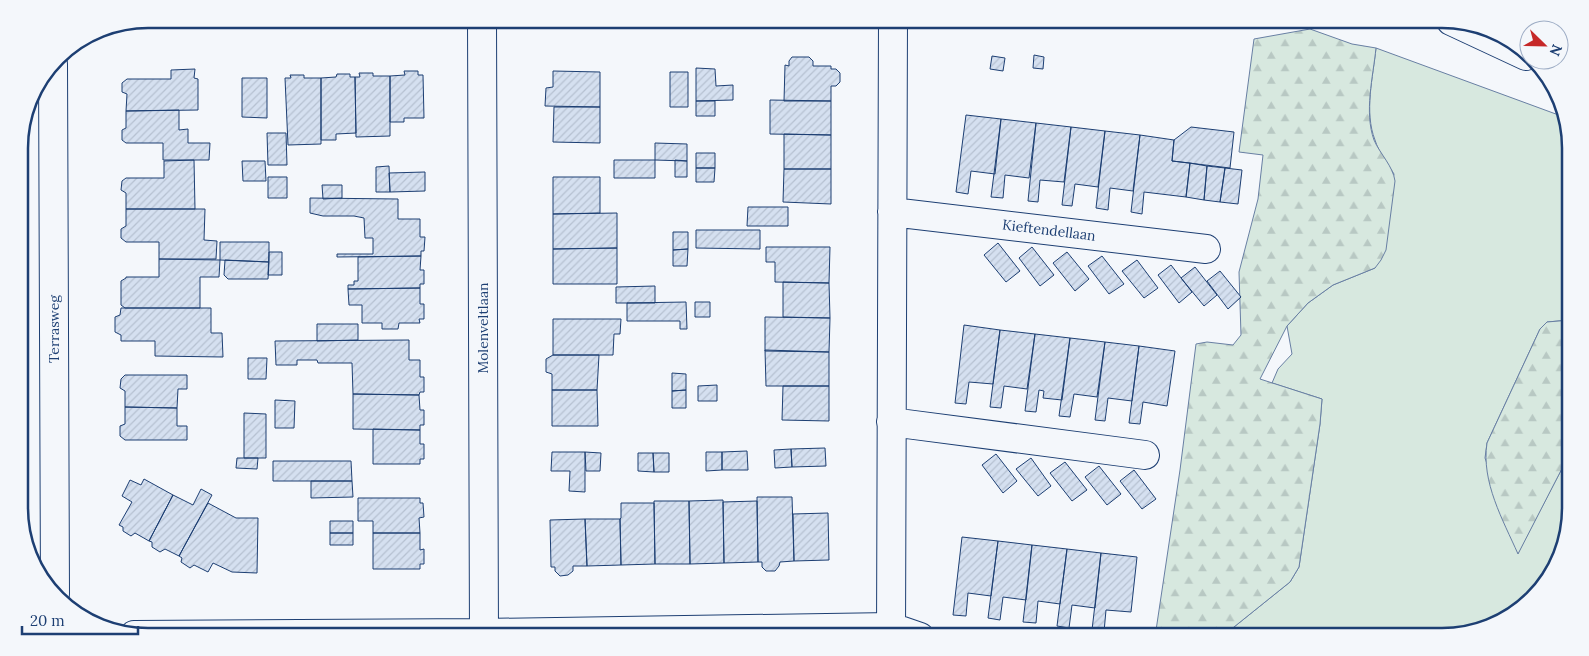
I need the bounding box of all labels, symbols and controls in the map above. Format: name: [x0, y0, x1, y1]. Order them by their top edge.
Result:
north arrow: [1519, 20, 1569, 70]
text: N: [1545, 42, 1566, 59]
street label: Kieftendellaan: [1001, 215, 1097, 245]
street label: Molenveltlaan: [474, 282, 492, 374]
street label: Terrasweg: [45, 295, 63, 363]
scale bar: [22, 604, 139, 636]
text: 20 m: [30, 611, 65, 630]

